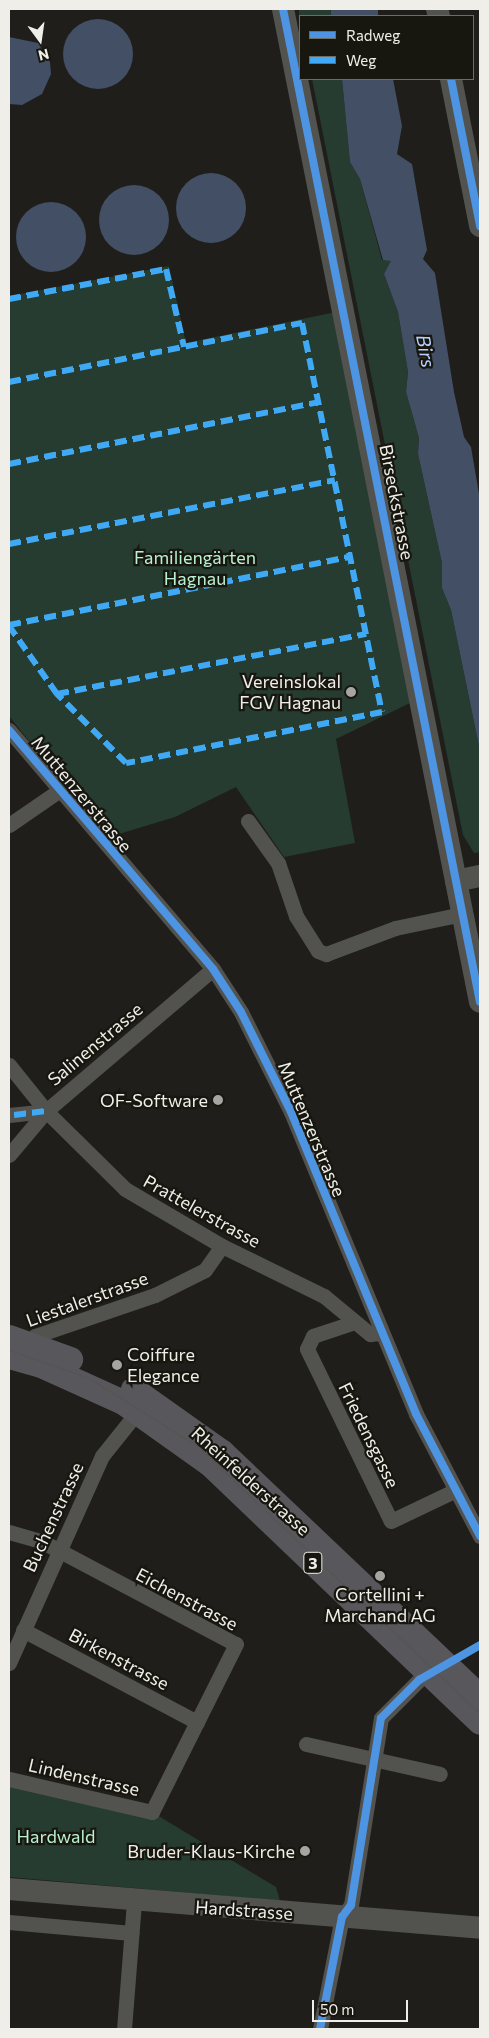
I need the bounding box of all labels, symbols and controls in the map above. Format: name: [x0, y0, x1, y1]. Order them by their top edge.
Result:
north arrow: [15, 15, 65, 65]
legend: [299, 15, 474, 80]
text: Radweg: [346, 26, 400, 44]
text: N: [37, 46, 51, 65]
text: Weg: [346, 51, 376, 69]
water label: Birs: [412, 333, 440, 369]
street label: Birseckstrasse: [375, 442, 419, 562]
park label: Familiengärten Hagnau: [134, 547, 256, 590]
place label: Vereinslokal FGV Hagnau: [239, 671, 341, 714]
marker: Vereinslokal FGV Hagnau: [345, 686, 357, 698]
street label: Muttenzerstrasse: [27, 732, 137, 856]
street label: Salinenstrasse: [43, 998, 147, 1090]
street label: Muttenzerstrasse: [274, 1058, 350, 1200]
place label: OF-Software: [100, 1089, 208, 1111]
marker: OF-Software: [212, 1094, 224, 1106]
street label: Prattelerstrasse: [140, 1170, 264, 1252]
street label: Liestalerstrasse: [23, 1267, 151, 1331]
place label: Coiffure Elegance: [127, 1344, 199, 1386]
marker: Coiffure Elegance: [111, 1359, 123, 1371]
street label: Friedensgasse: [334, 1379, 404, 1491]
street label: Rheinfelderstrasse: [187, 1422, 315, 1540]
street label: Buchenstrasse: [18, 1459, 88, 1575]
road number: 3: [303, 1550, 323, 1576]
street label: Eichenstrasse: [132, 1563, 242, 1635]
marker: Cortellini + Marchand AG: [374, 1570, 386, 1582]
place label: Cortellini + Marchand AG: [324, 1584, 436, 1626]
street label: Birkenstrasse: [65, 1624, 173, 1694]
street label: Lindenstrasse: [26, 1754, 142, 1800]
park label: Hardwald: [17, 1825, 95, 1847]
place label: Bruder-Klaus-Kirche: [127, 1840, 295, 1862]
marker: Bruder-Klaus-Kirche: [299, 1845, 311, 1857]
street label: Hardstrasse: [194, 1896, 294, 1924]
scale bar: [314, 1990, 410, 2022]
text: 50 m: [320, 2000, 354, 2018]

